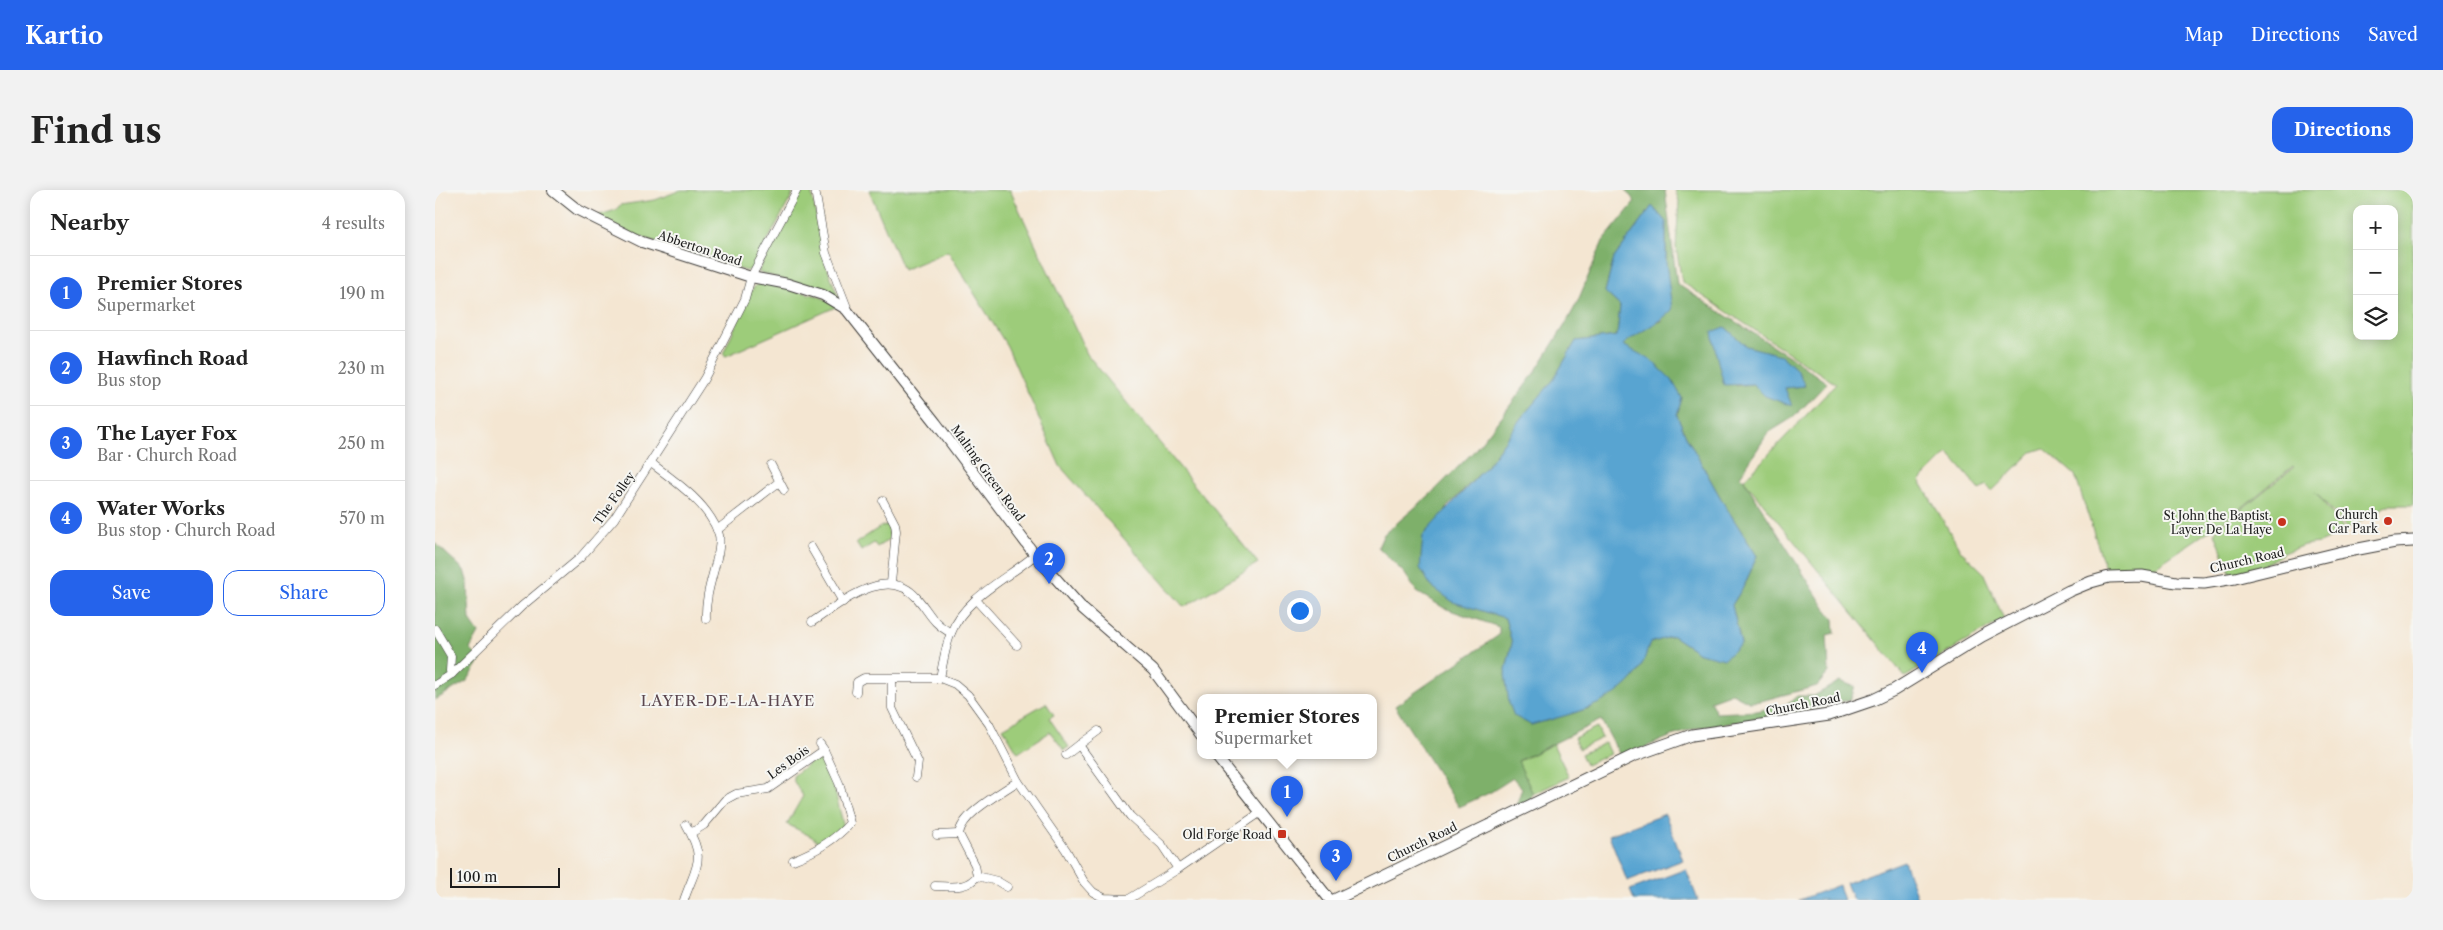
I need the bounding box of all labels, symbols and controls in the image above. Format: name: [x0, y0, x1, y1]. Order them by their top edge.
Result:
text: Kartio: [25, 21, 103, 50]
text: Map: [2184, 24, 2223, 46]
text: Directions: [2251, 24, 2340, 46]
text: Saved: [2368, 24, 2418, 46]
button: Directions: [2272, 107, 2413, 153]
text: Find us: [30, 109, 162, 152]
map controls: [2353, 205, 2398, 340]
button: +: [2353, 205, 2398, 250]
text: Nearby: [50, 210, 129, 235]
text: 4 results: [322, 213, 385, 233]
street label: Abberton Road: [655, 227, 744, 269]
button: −: [2353, 250, 2398, 295]
text: Premier Stores: [97, 272, 243, 295]
text: 1: [62, 283, 70, 303]
text: 190 m: [340, 283, 385, 303]
text: Supermarket: [97, 295, 195, 315]
button: layers: [2353, 295, 2398, 340]
text: Hawfinch Road: [97, 347, 248, 370]
text: 2: [61, 358, 71, 378]
text: 230 m: [338, 358, 385, 378]
text: Bus stop: [97, 370, 161, 390]
text: The Layer Fox: [97, 422, 237, 445]
street label: Malting Green Road: [948, 422, 1028, 525]
text: 3: [61, 433, 71, 453]
text: 250 m: [338, 433, 385, 453]
text: Bar · Church Road: [97, 445, 237, 465]
street label: The Folley: [590, 468, 638, 527]
text: Water Works: [97, 497, 225, 520]
place label: Church Car Park: [2328, 507, 2379, 536]
text: 4: [61, 508, 71, 528]
text: 570 m: [339, 508, 385, 528]
place label: St John the Baptist, Layer De La Haye: [2163, 508, 2272, 537]
marker: Church Car Park: [2382, 515, 2394, 527]
marker: St John the Baptist, Layer De La Haye: [2276, 516, 2288, 528]
text: Bus stop · Church Road: [97, 520, 275, 540]
pin: 2: [1033, 543, 1065, 584]
street label: Church Road: [2208, 544, 2286, 576]
button: Save: [50, 570, 213, 616]
button: Share: [223, 570, 385, 616]
your location: [1287, 598, 1313, 624]
pin: 4: [1906, 632, 1938, 673]
street label: Church Road: [1764, 689, 1842, 719]
district label: LAYER-DE-LA-HAYE: [641, 691, 815, 710]
popup: [1197, 694, 1377, 759]
text: Premier Stores: [1214, 705, 1360, 728]
text: Supermarket: [1214, 728, 1313, 748]
street label: Les Bois: [764, 742, 812, 782]
pin: 1: [1271, 776, 1303, 817]
street label: Church Road: [1385, 818, 1460, 865]
place label: Old Forge Road: [1183, 827, 1273, 842]
marker: Old Forge Road: [1276, 828, 1288, 840]
pin: 3: [1320, 840, 1352, 881]
scale bar: [450, 865, 560, 888]
text: 100 m: [457, 868, 497, 886]

